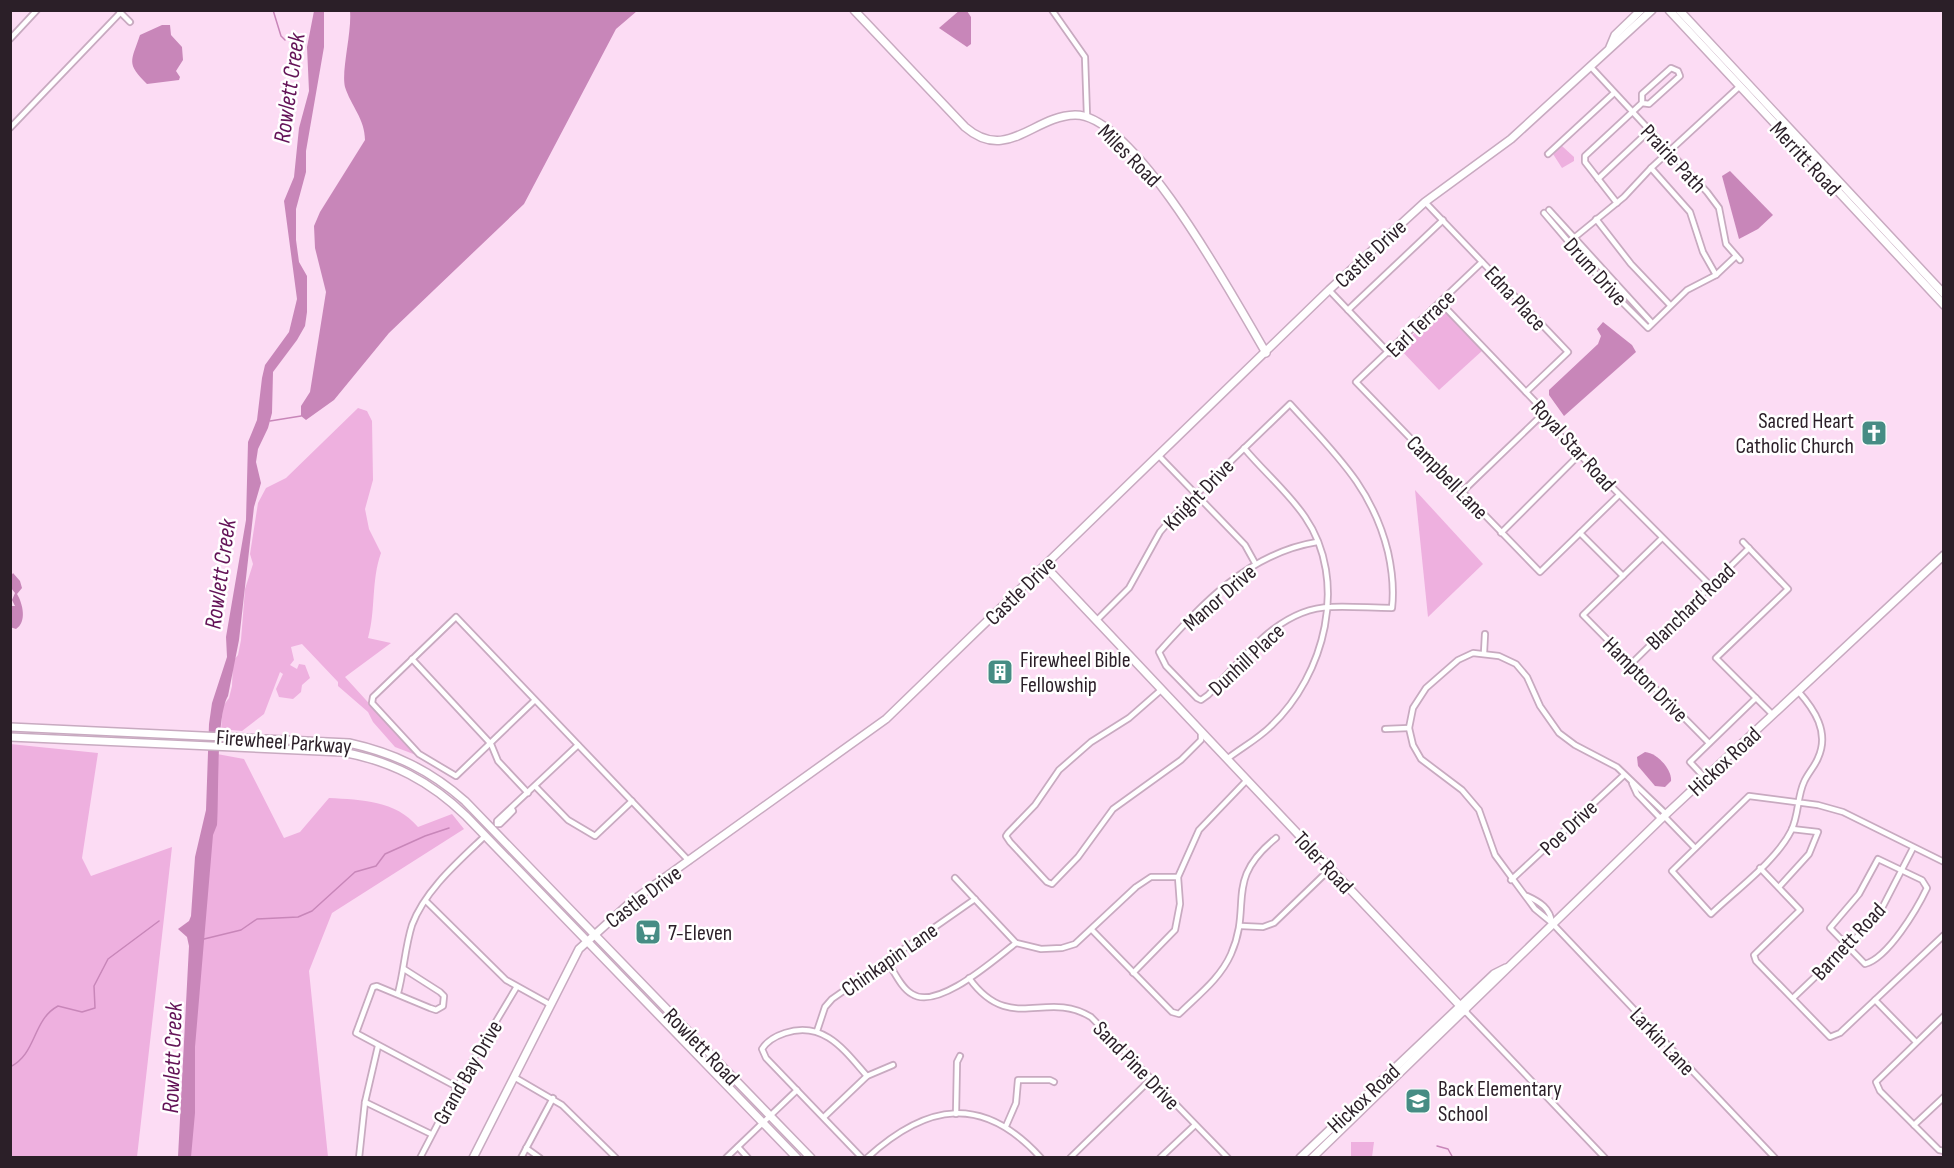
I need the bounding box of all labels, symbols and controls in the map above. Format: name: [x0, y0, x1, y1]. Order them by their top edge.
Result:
water label: Rowlett Creek: [267, 30, 312, 145]
street label: Merritt Road: [1764, 116, 1846, 202]
street label: Miles Road: [1092, 119, 1166, 193]
street label: Prairie Path: [1634, 119, 1711, 199]
street label: Castle Drive: [1330, 214, 1412, 294]
street label: Drum Drive: [1557, 232, 1632, 312]
street label: Edna Place: [1478, 261, 1552, 337]
street label: Earl Terrace: [1381, 285, 1461, 364]
street label: Royal Star Road: [1525, 395, 1621, 497]
place label: Sacred Heart Catholic Church: [1736, 408, 1854, 460]
church icon: Sacred Heart Catholic Church: [1859, 418, 1889, 448]
street label: Campbell Lane: [1400, 430, 1494, 526]
street label: Knight Drive: [1158, 453, 1240, 537]
water label: Rowlett Creek: [198, 516, 243, 631]
street label: Castle Drive: [980, 551, 1062, 631]
street label: Blanchard Road: [1641, 558, 1741, 656]
street label: Manor Drive: [1178, 559, 1262, 637]
street label: Dunhill Place: [1203, 618, 1291, 702]
street label: Hampton Drive: [1597, 632, 1693, 728]
place label: Firewheel Bible Fellowship: [1020, 647, 1130, 699]
building icon: Firewheel Bible Fellowship: [985, 657, 1015, 687]
street label: Hickox Road: [1683, 722, 1767, 802]
street label: Firewheel Parkway: [215, 724, 353, 761]
street label: Poe Drive: [1535, 795, 1604, 862]
street label: Toler Road: [1287, 826, 1359, 900]
street label: Castle Drive: [601, 860, 687, 935]
street label: Barnett Road: [1806, 898, 1892, 986]
supermarket icon: 7-Eleven: [633, 917, 663, 947]
street label: Chinkapin Lane: [836, 917, 943, 1003]
place label: 7-Eleven: [668, 920, 732, 947]
water label: Rowlett Creek: [156, 1001, 189, 1114]
street label: Larkin Lane: [1624, 1002, 1700, 1082]
street label: Rowlett Road: [657, 1003, 745, 1092]
street label: Grand Bay Drive: [428, 1016, 509, 1130]
street label: Sand Pine Drive: [1087, 1016, 1185, 1116]
street label: Hickox Road: [1322, 1059, 1406, 1139]
place label: Back Elementary School: [1438, 1076, 1562, 1128]
school or university icon: Back Elementary School: [1403, 1086, 1433, 1116]

